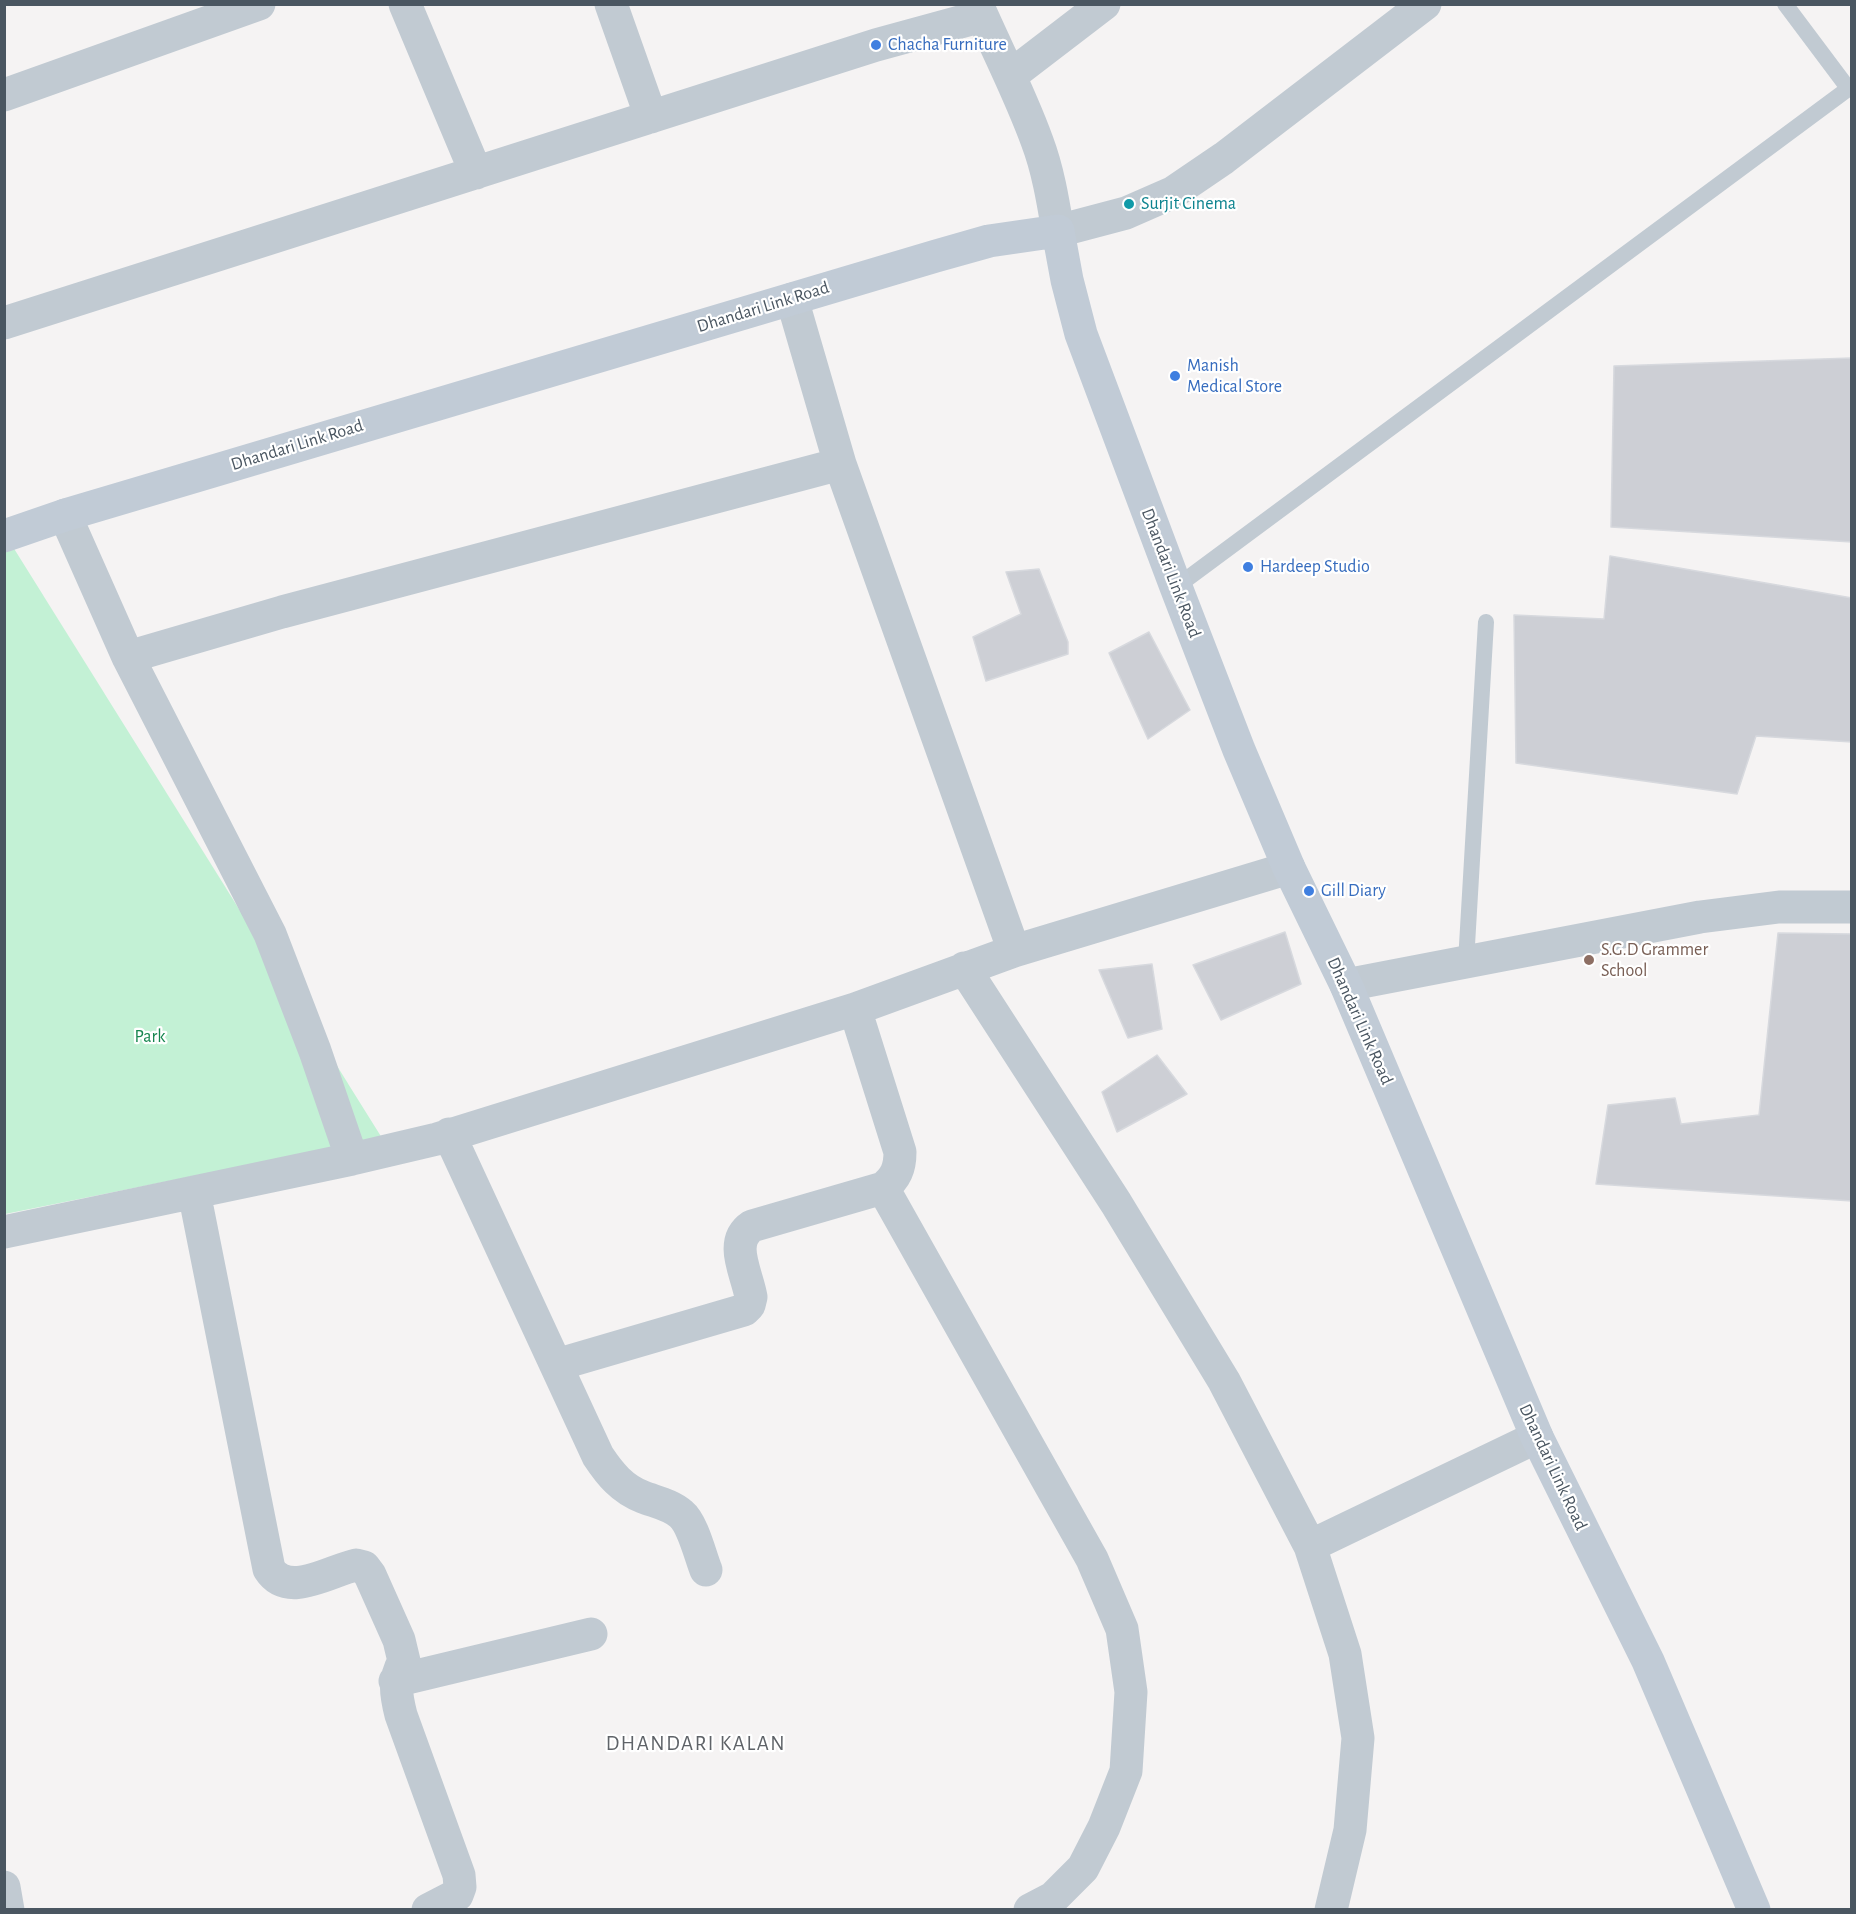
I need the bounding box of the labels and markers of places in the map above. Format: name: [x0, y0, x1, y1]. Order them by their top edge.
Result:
place label: Chacha Furniture: [888, 34, 1007, 56]
marker: Chacha Furniture: [869, 38, 883, 52]
place label: Surjit Cinema: [1141, 193, 1236, 215]
marker: Surjit Cinema: [1122, 197, 1136, 211]
place label: Manish Medical Store: [1187, 355, 1282, 398]
marker: Manish Medical Store: [1168, 369, 1182, 383]
place label: Hardeep Studio: [1260, 556, 1370, 578]
marker: Hardeep Studio: [1241, 560, 1255, 574]
place label: Gill Diary: [1321, 880, 1386, 902]
marker: Gill Diary: [1302, 884, 1316, 898]
place label: S.G.D Grammer School: [1601, 939, 1708, 982]
marker: S.G.D Grammer School: [1582, 953, 1596, 967]

